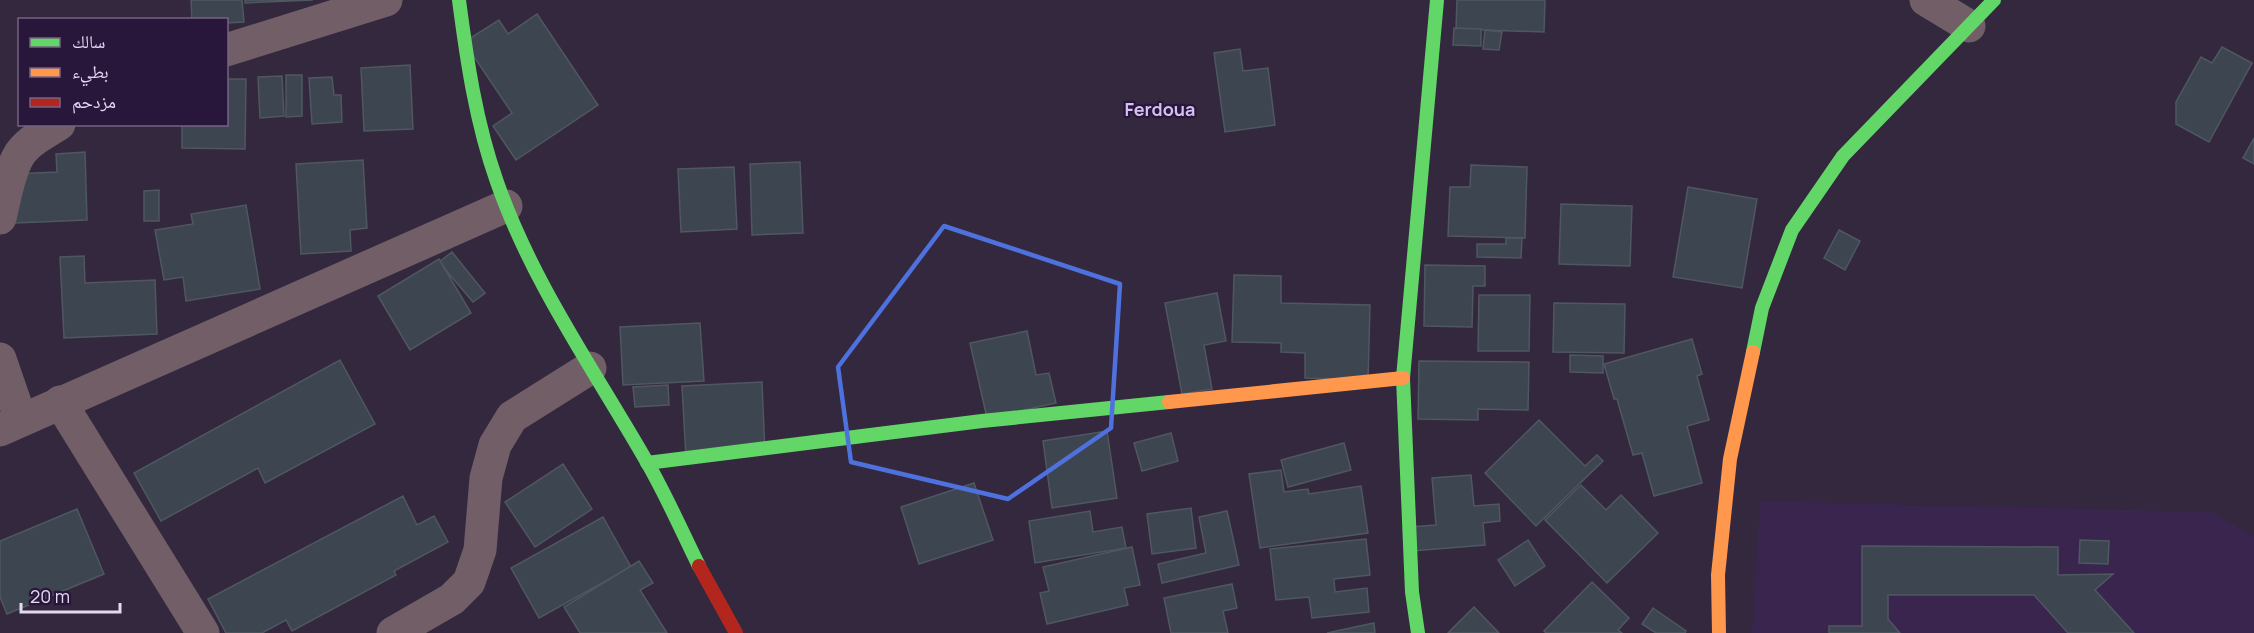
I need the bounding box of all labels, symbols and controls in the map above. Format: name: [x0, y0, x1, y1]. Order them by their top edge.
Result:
legend: [18, 18, 228, 126]
text: سالك: [72, 29, 105, 53]
text: بطيء: [72, 59, 109, 87]
text: مزدحم: [72, 89, 116, 114]
district label: Ferdoua: [1125, 97, 1195, 121]
scale bar: [21, 576, 120, 614]
text: 20 m: [30, 584, 70, 608]

